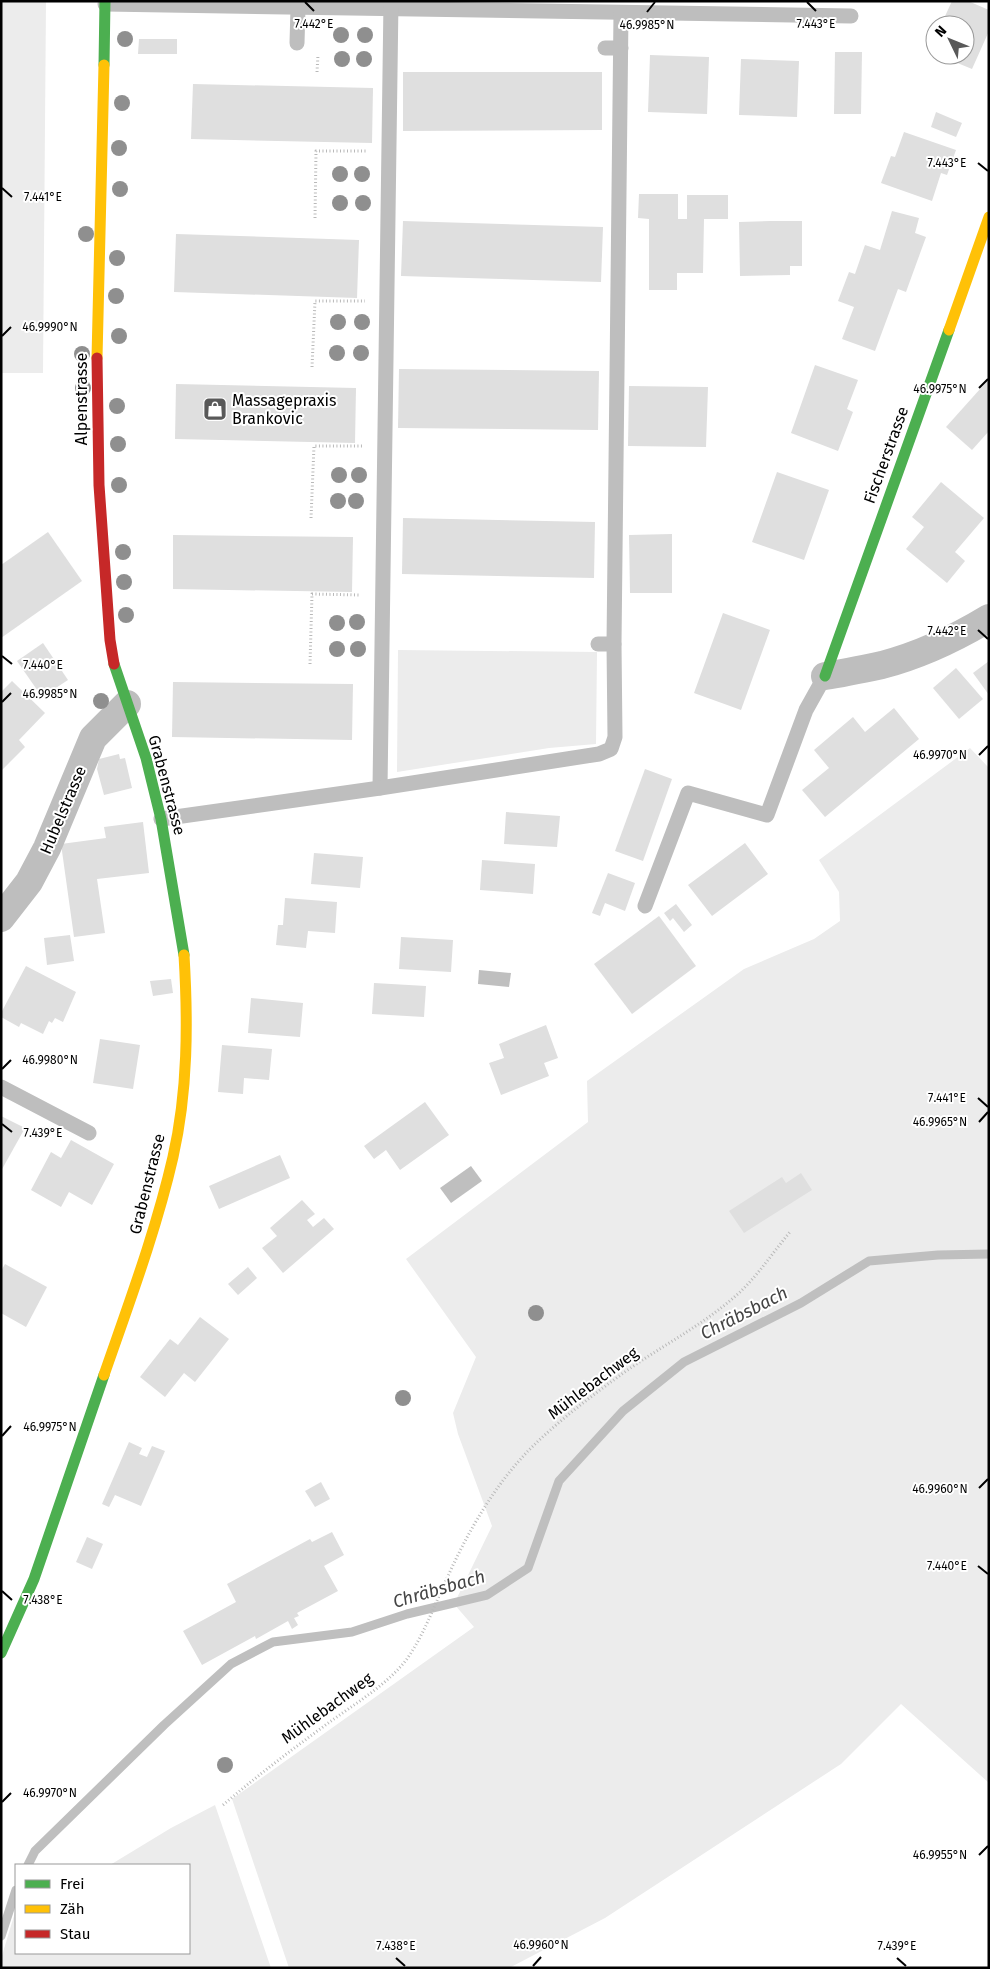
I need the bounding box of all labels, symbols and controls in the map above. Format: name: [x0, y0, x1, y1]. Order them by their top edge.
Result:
north arrow: [925, 15, 975, 65]
text: 7.442°E: [295, 17, 333, 31]
text: 7.443°E: [796, 17, 836, 31]
text: 46.9985°N: [620, 18, 674, 32]
text: N: [931, 22, 950, 41]
text: 7.443°E: [927, 156, 967, 170]
text: 7.441°E: [24, 190, 62, 204]
text: 46.9990°N: [22, 320, 78, 334]
street label: Alpenstrasse: [72, 353, 91, 445]
text: 46.9975°N: [913, 382, 967, 396]
place label: Massagepraxis Brankovic: [232, 391, 337, 428]
shop icon: Massagepraxis Brankovic: [202, 396, 228, 422]
street label: Fischerstrasse: [860, 404, 912, 506]
text: 7.442°E: [928, 624, 966, 638]
text: 7.440°E: [23, 658, 63, 672]
text: 46.9985°N: [23, 687, 77, 701]
street label: Grabenstrasse: [145, 733, 189, 837]
text: 46.9970°N: [913, 748, 967, 762]
street label: Hubelstrasse: [36, 763, 90, 857]
text: 46.9980°N: [22, 1053, 78, 1067]
text: 7.441°E: [928, 1091, 966, 1105]
text: 46.9965°N: [913, 1115, 967, 1129]
text: 7.439°E: [24, 1126, 62, 1140]
street label: Grabenstrasse: [125, 1132, 169, 1236]
water label: Chräbsbach: [697, 1282, 791, 1344]
street label: Mühlebachweg: [544, 1342, 642, 1423]
text: 46.9975°N: [23, 1420, 77, 1434]
text: 46.9960°N: [912, 1482, 968, 1496]
text: 7.440°E: [927, 1559, 967, 1573]
water label: Chräbsbach: [390, 1565, 488, 1613]
text: 7.438°E: [23, 1593, 63, 1607]
street label: Mühlebachweg: [278, 1668, 377, 1747]
text: 46.9970°N: [23, 1786, 77, 1800]
text: 46.9955°N: [913, 1848, 967, 1862]
legend: [15, 1864, 190, 1954]
text: Frei: [60, 1875, 85, 1893]
text: Zäh: [60, 1900, 85, 1918]
text: Stau: [60, 1925, 90, 1943]
text: 46.9960°N: [513, 1938, 569, 1952]
text: 7.438°E: [376, 1939, 416, 1953]
text: 7.439°E: [878, 1939, 916, 1953]

